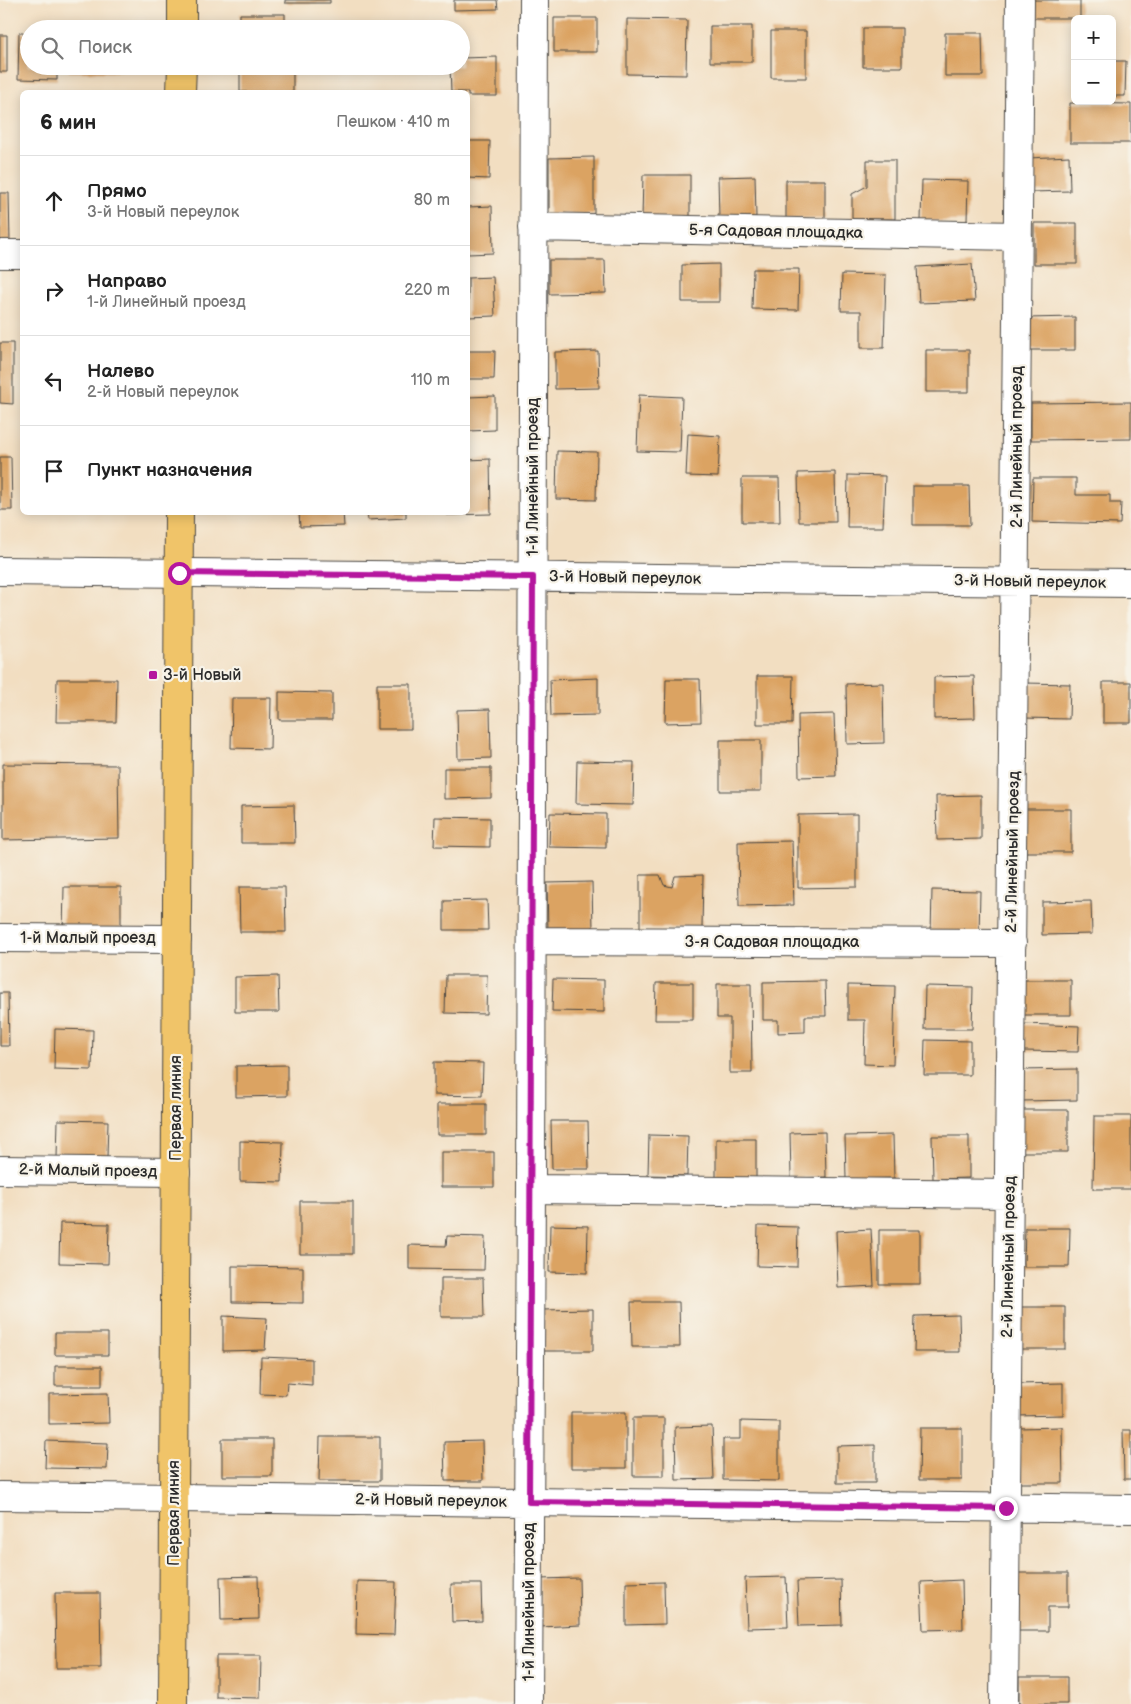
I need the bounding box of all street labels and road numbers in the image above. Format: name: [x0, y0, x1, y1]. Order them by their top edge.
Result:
street label: 5-я Садовая площадка: [689, 221, 864, 243]
street label: 2-й Линейный проезд: [1008, 366, 1027, 528]
street label: 1-й Линейный проезд: [524, 397, 543, 556]
street label: 3-й Новый переулок: [549, 567, 702, 589]
street label: 3-й Новый переулок: [954, 571, 1107, 593]
street label: 2-й Линейный проезд: [1002, 771, 1024, 933]
street label: 1-й Малый проезд: [20, 929, 156, 948]
street label: 3-я Садовая площадка: [684, 933, 860, 952]
street label: Первая линия: [167, 1055, 186, 1161]
street label: 2-й Малый проезд: [19, 1160, 158, 1182]
street label: 2-й Линейный проезд: [998, 1176, 1020, 1338]
street label: Первая линия: [165, 1460, 184, 1566]
street label: 2-й Новый переулок: [355, 1490, 508, 1512]
street label: 1-й Линейный проезд: [520, 1522, 539, 1681]

